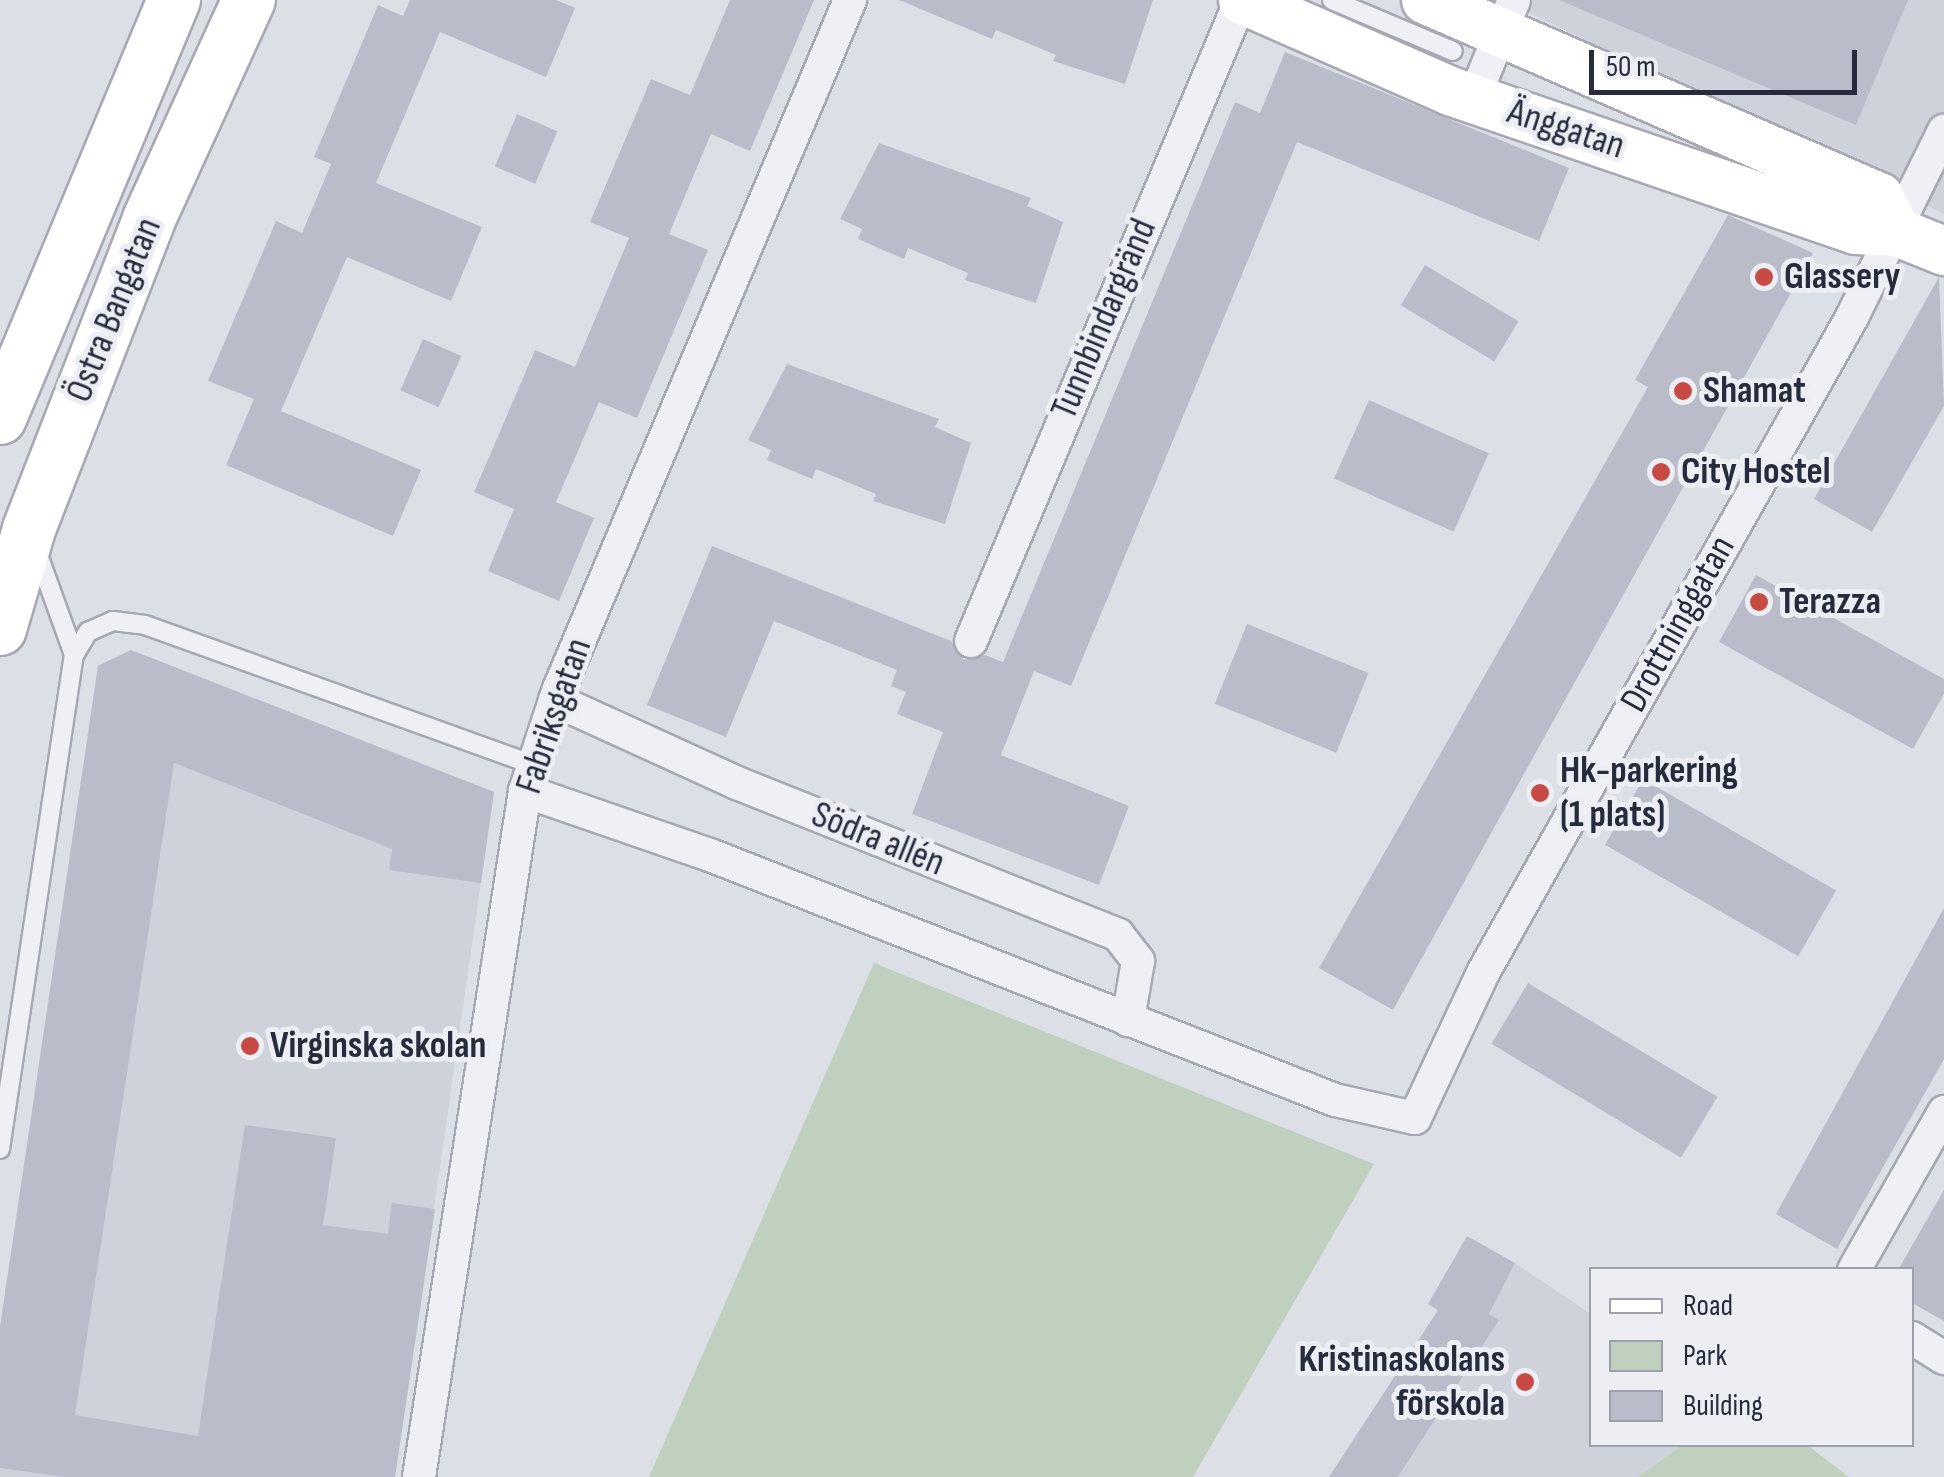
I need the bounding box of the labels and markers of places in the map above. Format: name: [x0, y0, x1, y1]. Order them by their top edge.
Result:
place label: Glassery: [1784, 254, 1900, 300]
marker: Glassery: [1753, 266, 1775, 288]
place label: Shamat: [1703, 368, 1806, 414]
marker: Shamat: [1672, 380, 1694, 402]
place label: City Hostel: [1681, 449, 1830, 495]
marker: City Hostel: [1650, 461, 1672, 483]
place label: Terazza: [1779, 579, 1881, 625]
marker: Terazza: [1748, 591, 1770, 613]
place label: Hk-parkering (1 plats): [1560, 748, 1738, 838]
marker: Hk-parkering (1 plats): [1529, 782, 1551, 804]
place label: Virginska skolan: [270, 1023, 486, 1069]
marker: Virginska skolan: [239, 1035, 261, 1057]
place label: Kristinaskolans förskola: [1299, 1337, 1505, 1426]
marker: Kristinaskolans förskola: [1514, 1371, 1536, 1393]

